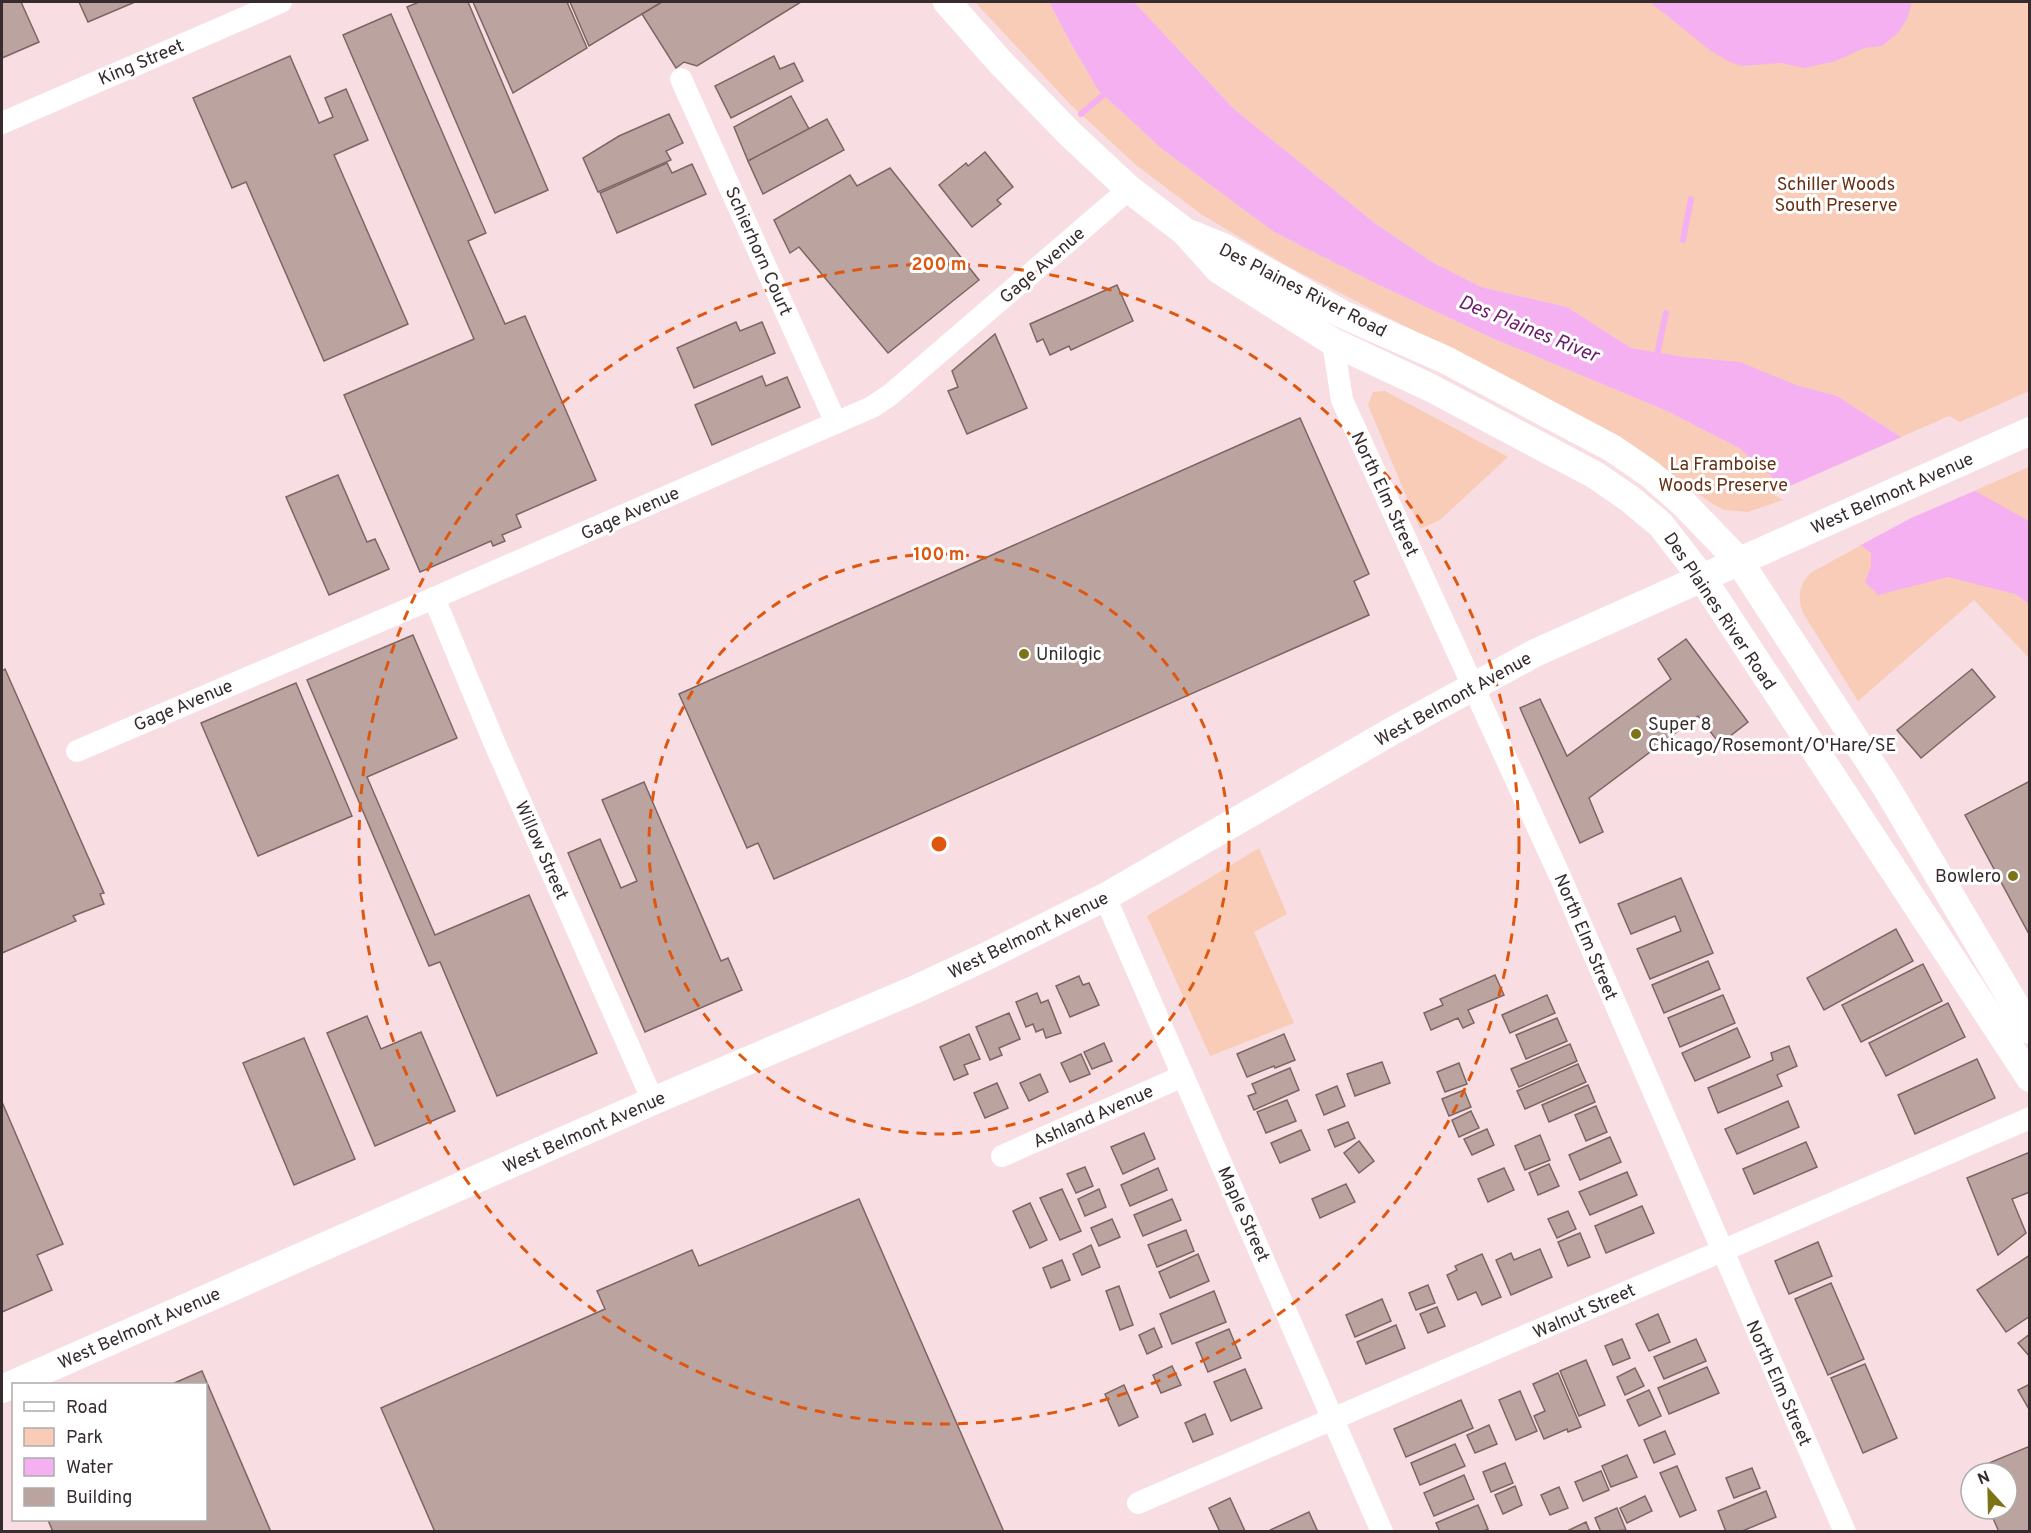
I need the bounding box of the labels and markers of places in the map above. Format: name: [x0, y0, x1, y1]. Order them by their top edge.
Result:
place label: Unilogic: [1036, 644, 1102, 667]
marker: Unilogic: [1017, 647, 1031, 661]
place label: Super 8 Chicago/Rosemont/O'Hare/SE: [1648, 714, 1896, 758]
marker: Super 8 Chicago/Rosemont/O'Hare/SE: [1629, 727, 1643, 741]
centre of rings: [929, 834, 949, 854]
place label: Bowlero: [1935, 866, 2001, 889]
marker: Bowlero: [2006, 869, 2020, 883]

